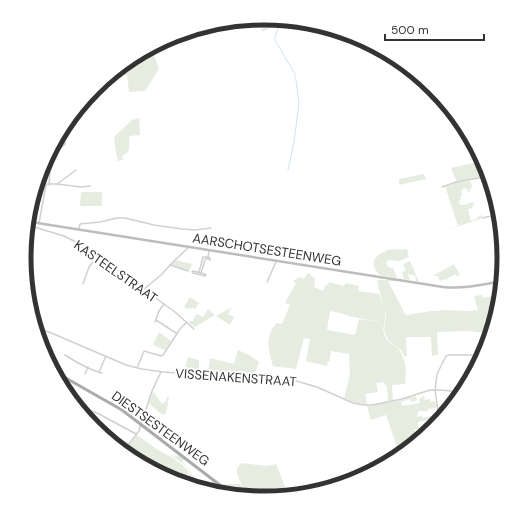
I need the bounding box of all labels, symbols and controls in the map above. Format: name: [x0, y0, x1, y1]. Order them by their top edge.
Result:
scale bar: [385, 16, 484, 42]
text: 500 m: [391, 22, 429, 38]
street label: AARSCHOTSESTEENWEG: [191, 229, 343, 270]
street label: KASTEELSTRAAT: [71, 236, 161, 306]
street label: VISSENAKENSTRAAT: [175, 365, 297, 390]
street label: DIESTSESTEENWEG: [109, 387, 213, 470]

